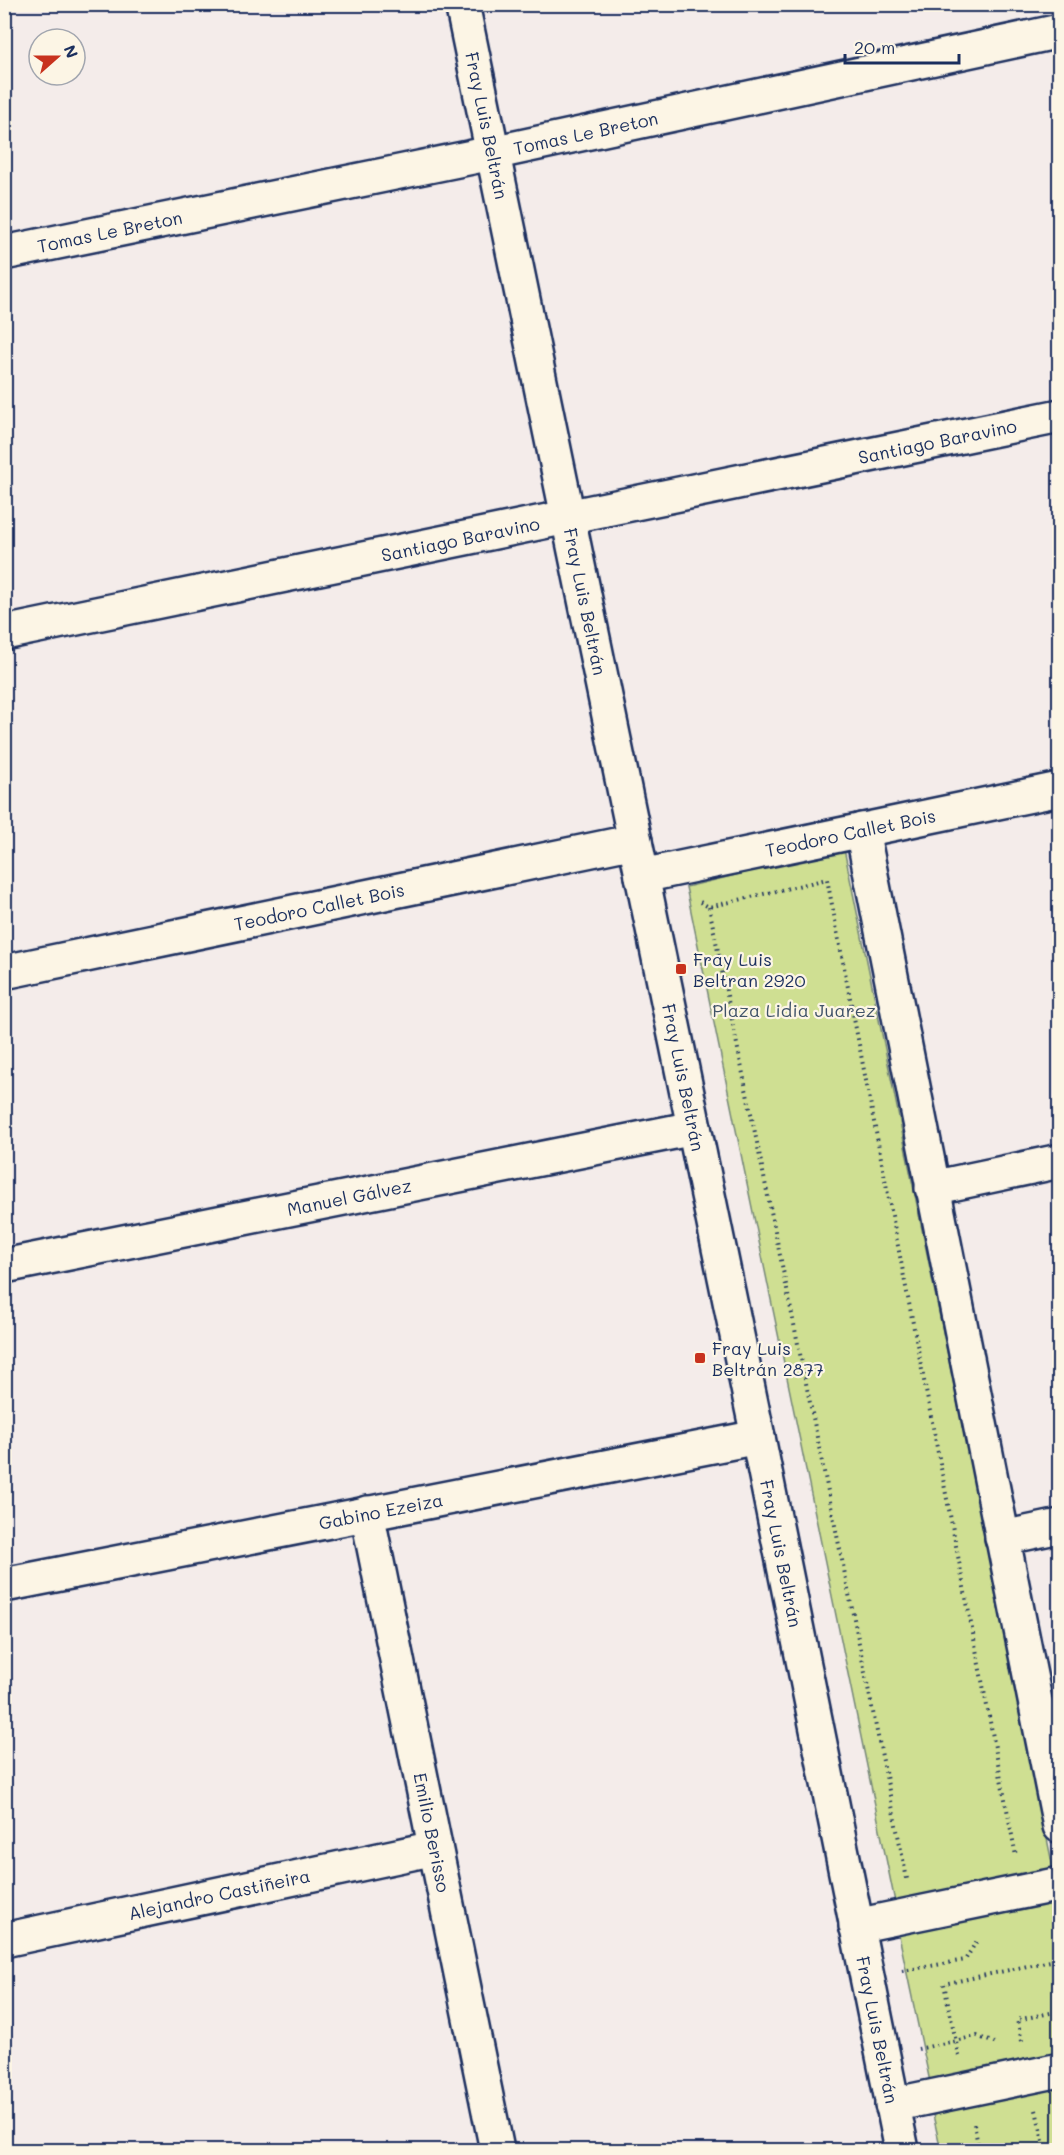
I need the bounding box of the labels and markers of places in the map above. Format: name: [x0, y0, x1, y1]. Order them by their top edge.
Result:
place label: Fray Luis Beltran 2920: [693, 947, 806, 992]
marker: Fray Luis Beltran 2920: [674, 962, 688, 976]
place label: Fray Luis Beltrán 2877: [712, 1336, 824, 1381]
marker: Fray Luis Beltrán 2877: [693, 1351, 707, 1365]

